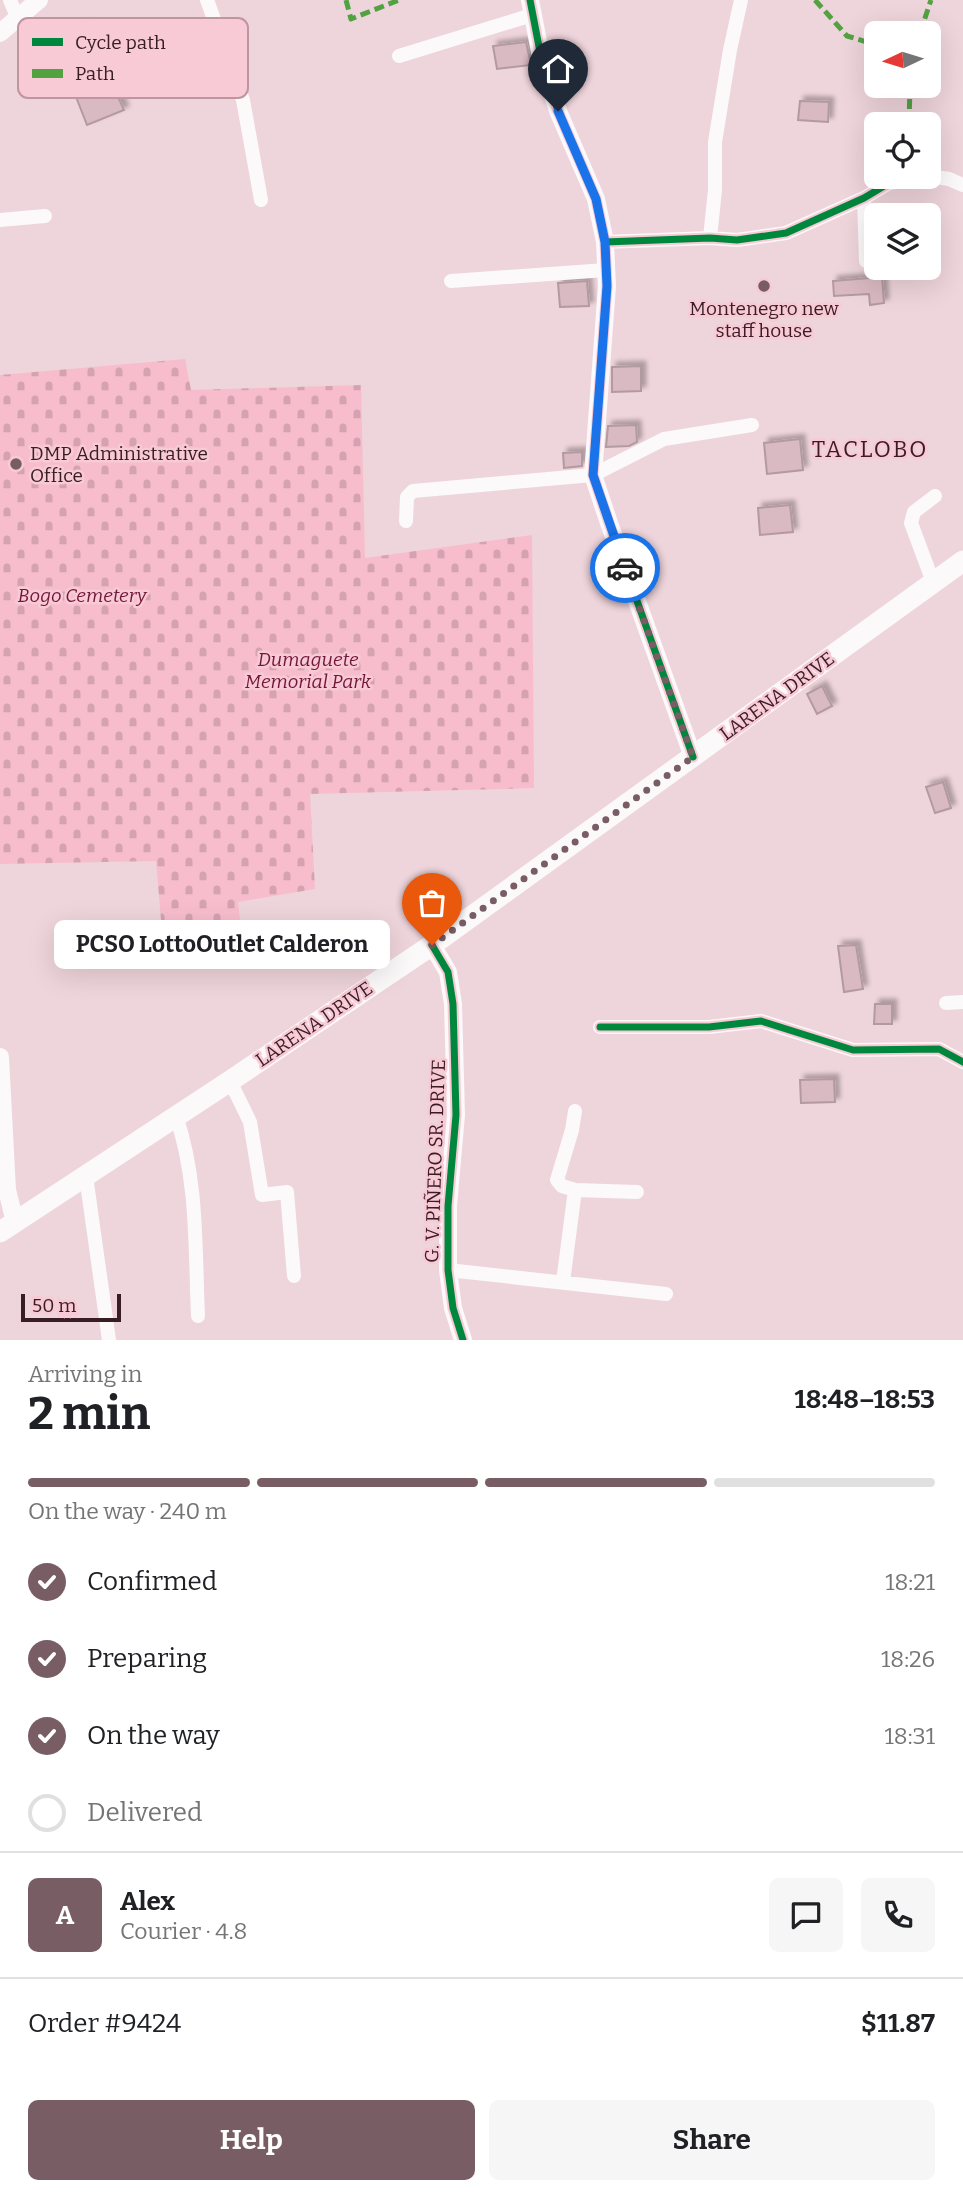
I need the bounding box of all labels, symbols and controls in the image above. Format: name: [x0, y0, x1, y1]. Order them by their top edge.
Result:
legend: [18, 18, 248, 98]
north arrow: [864, 21, 942, 98]
map controls: [864, 21, 941, 280]
text: Cycle path: [75, 31, 166, 54]
pin: [528, 39, 588, 111]
icon: home: [539, 50, 577, 88]
text: Path: [75, 62, 115, 85]
button: locate: [864, 112, 941, 189]
button: layers: [864, 203, 941, 280]
marker: Montenegro new staff house: [756, 278, 772, 294]
place label: Montenegro new staff house: [689, 297, 839, 342]
district label: TACLOBO: [812, 435, 928, 463]
place label: DMP Administrative Office: [30, 442, 208, 487]
marker: DMP Administrative Office: [8, 456, 24, 472]
courier: [590, 533, 660, 603]
icon: car: [606, 549, 644, 587]
park label: Bogo Cemetery: [18, 584, 148, 607]
street label: LARENA DRIVE: [715, 647, 839, 745]
park label: Dumaguete Memorial Park: [245, 648, 372, 693]
pin: [402, 873, 462, 945]
icon: bag: [413, 884, 451, 922]
callout: PCSO LottoOutlet Calderon: [54, 920, 390, 970]
text: PCSO LottoOutlet Calderon: [76, 930, 368, 958]
street label: LARENA DRIVE: [251, 976, 377, 1072]
street label: G. V. PIÑERO SR. DRIVE: [420, 1059, 450, 1263]
scale bar: [21, 1291, 121, 1323]
text: 50 m: [32, 1294, 76, 1317]
text: Arriving in: [28, 1360, 142, 1388]
text: 18:48–18:53: [795, 1384, 935, 1415]
text: 2 min: [28, 1386, 150, 1441]
text: On the way · 240 m: [28, 1497, 227, 1525]
icon: check: [28, 1563, 66, 1601]
text: Confirmed: [87, 1566, 217, 1597]
text: 18:21: [885, 1568, 935, 1596]
icon: check: [28, 1640, 66, 1678]
text: Preparing: [87, 1643, 207, 1674]
text: 18:26: [881, 1645, 935, 1673]
icon: check: [28, 1717, 66, 1755]
text: On the way: [87, 1720, 220, 1751]
text: 18:31: [885, 1722, 935, 1750]
text: Delivered: [87, 1797, 202, 1828]
button: chat: [769, 1878, 843, 1952]
button: phone: [861, 1878, 935, 1952]
text: Alex: [120, 1886, 175, 1917]
text: A: [56, 1900, 74, 1931]
text: Courier · 4.8: [120, 1917, 247, 1945]
text: Order #9424: [28, 2008, 181, 2039]
text: $11.87: [861, 2008, 935, 2039]
button: Help: [28, 2100, 475, 2180]
button: Share: [489, 2100, 935, 2180]

